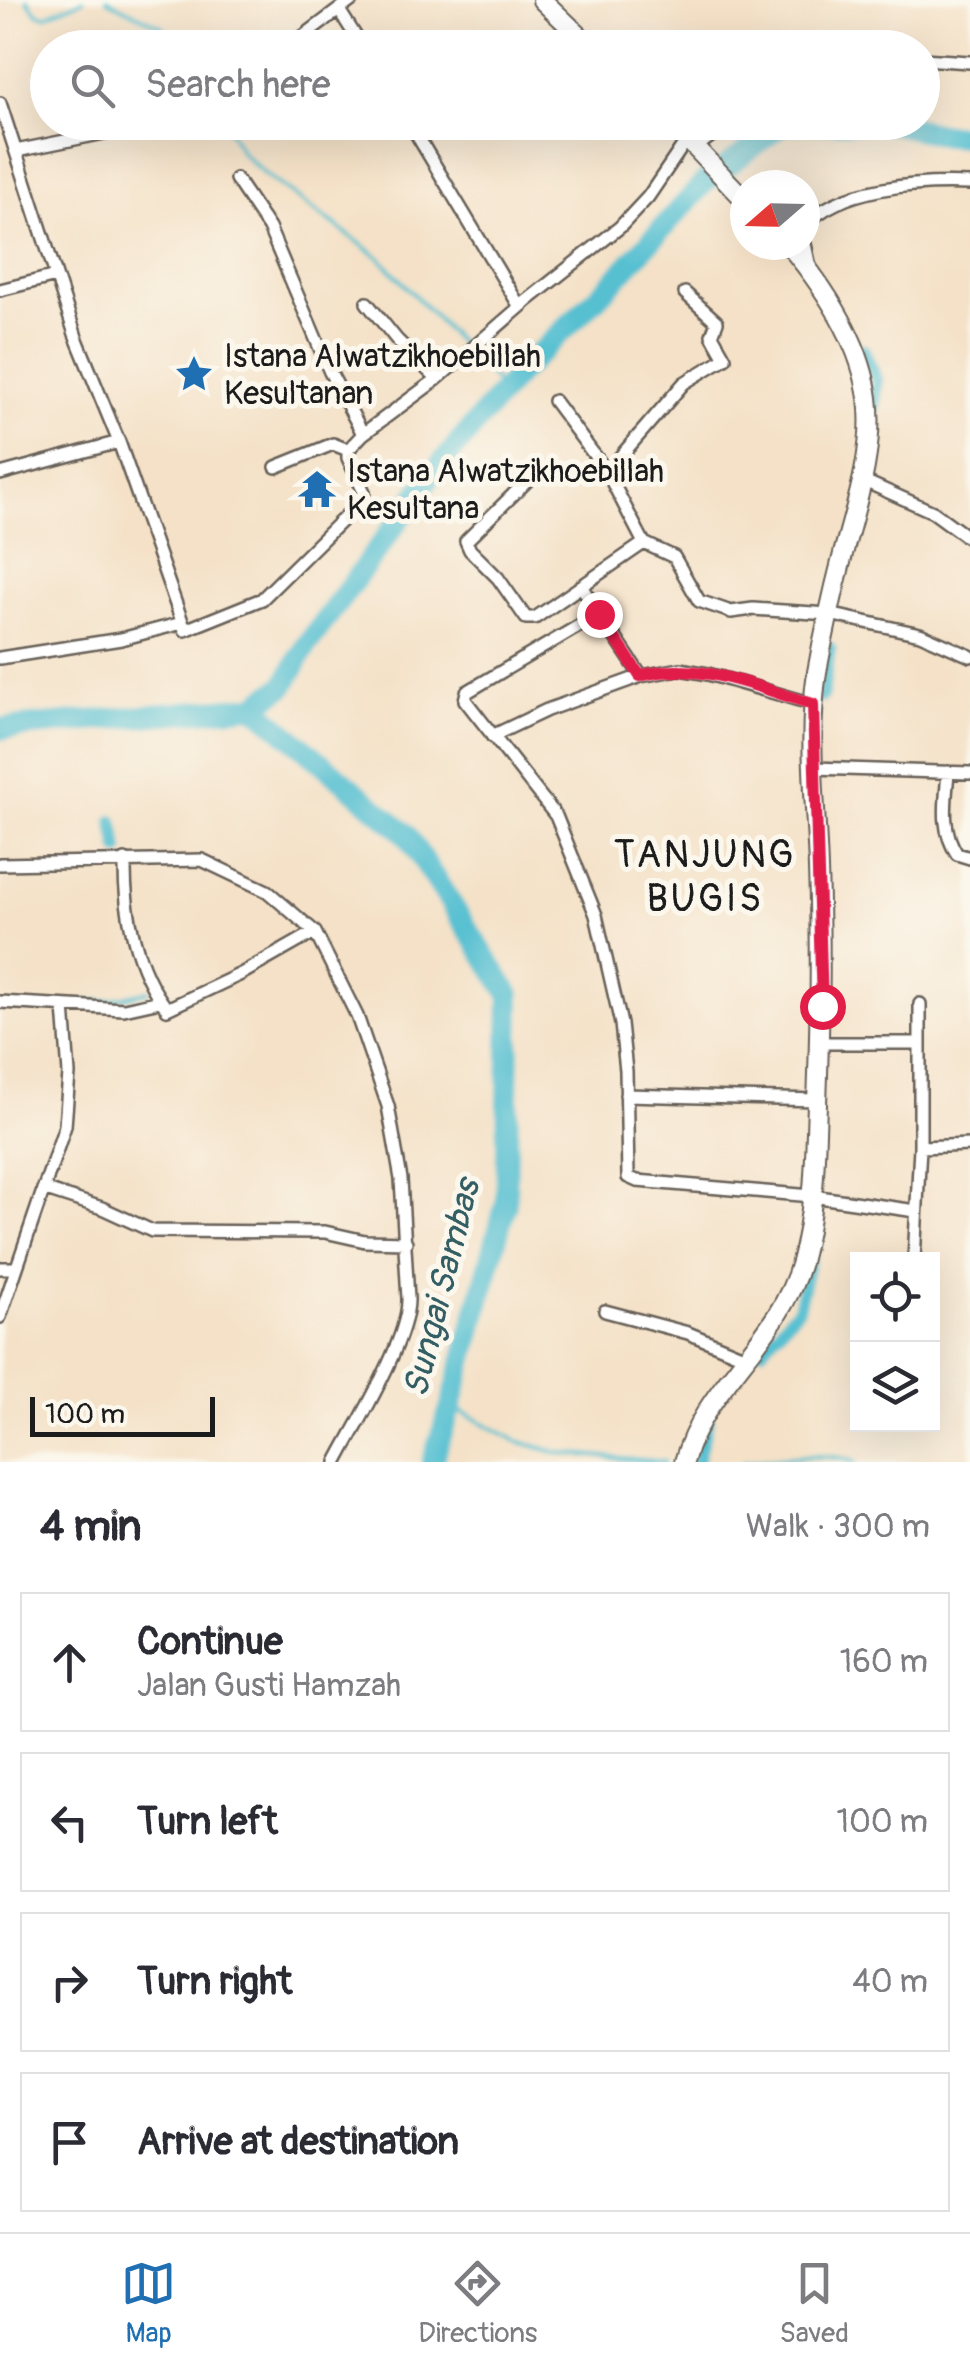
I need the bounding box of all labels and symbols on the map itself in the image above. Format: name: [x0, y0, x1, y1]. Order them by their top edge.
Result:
north arrow: [730, 170, 820, 260]
place label: Istana Alwatzikhoebillah Kesultanan: [224, 337, 541, 414]
place icon: Istana Alwatzikhoebillah Kesultanan: [173, 353, 215, 395]
place label: Istana Alwatzikhoebillah Kesultana: [347, 452, 664, 529]
temple icon: Istana Alwatzikhoebillah Kesultana: [296, 468, 338, 510]
route end: [577, 592, 623, 638]
district label: TANJUNG BUGIS: [614, 831, 796, 923]
route start: [800, 984, 846, 1030]
water label: Sungai Sambas: [394, 1172, 491, 1401]
scale bar: [30, 1392, 215, 1436]

